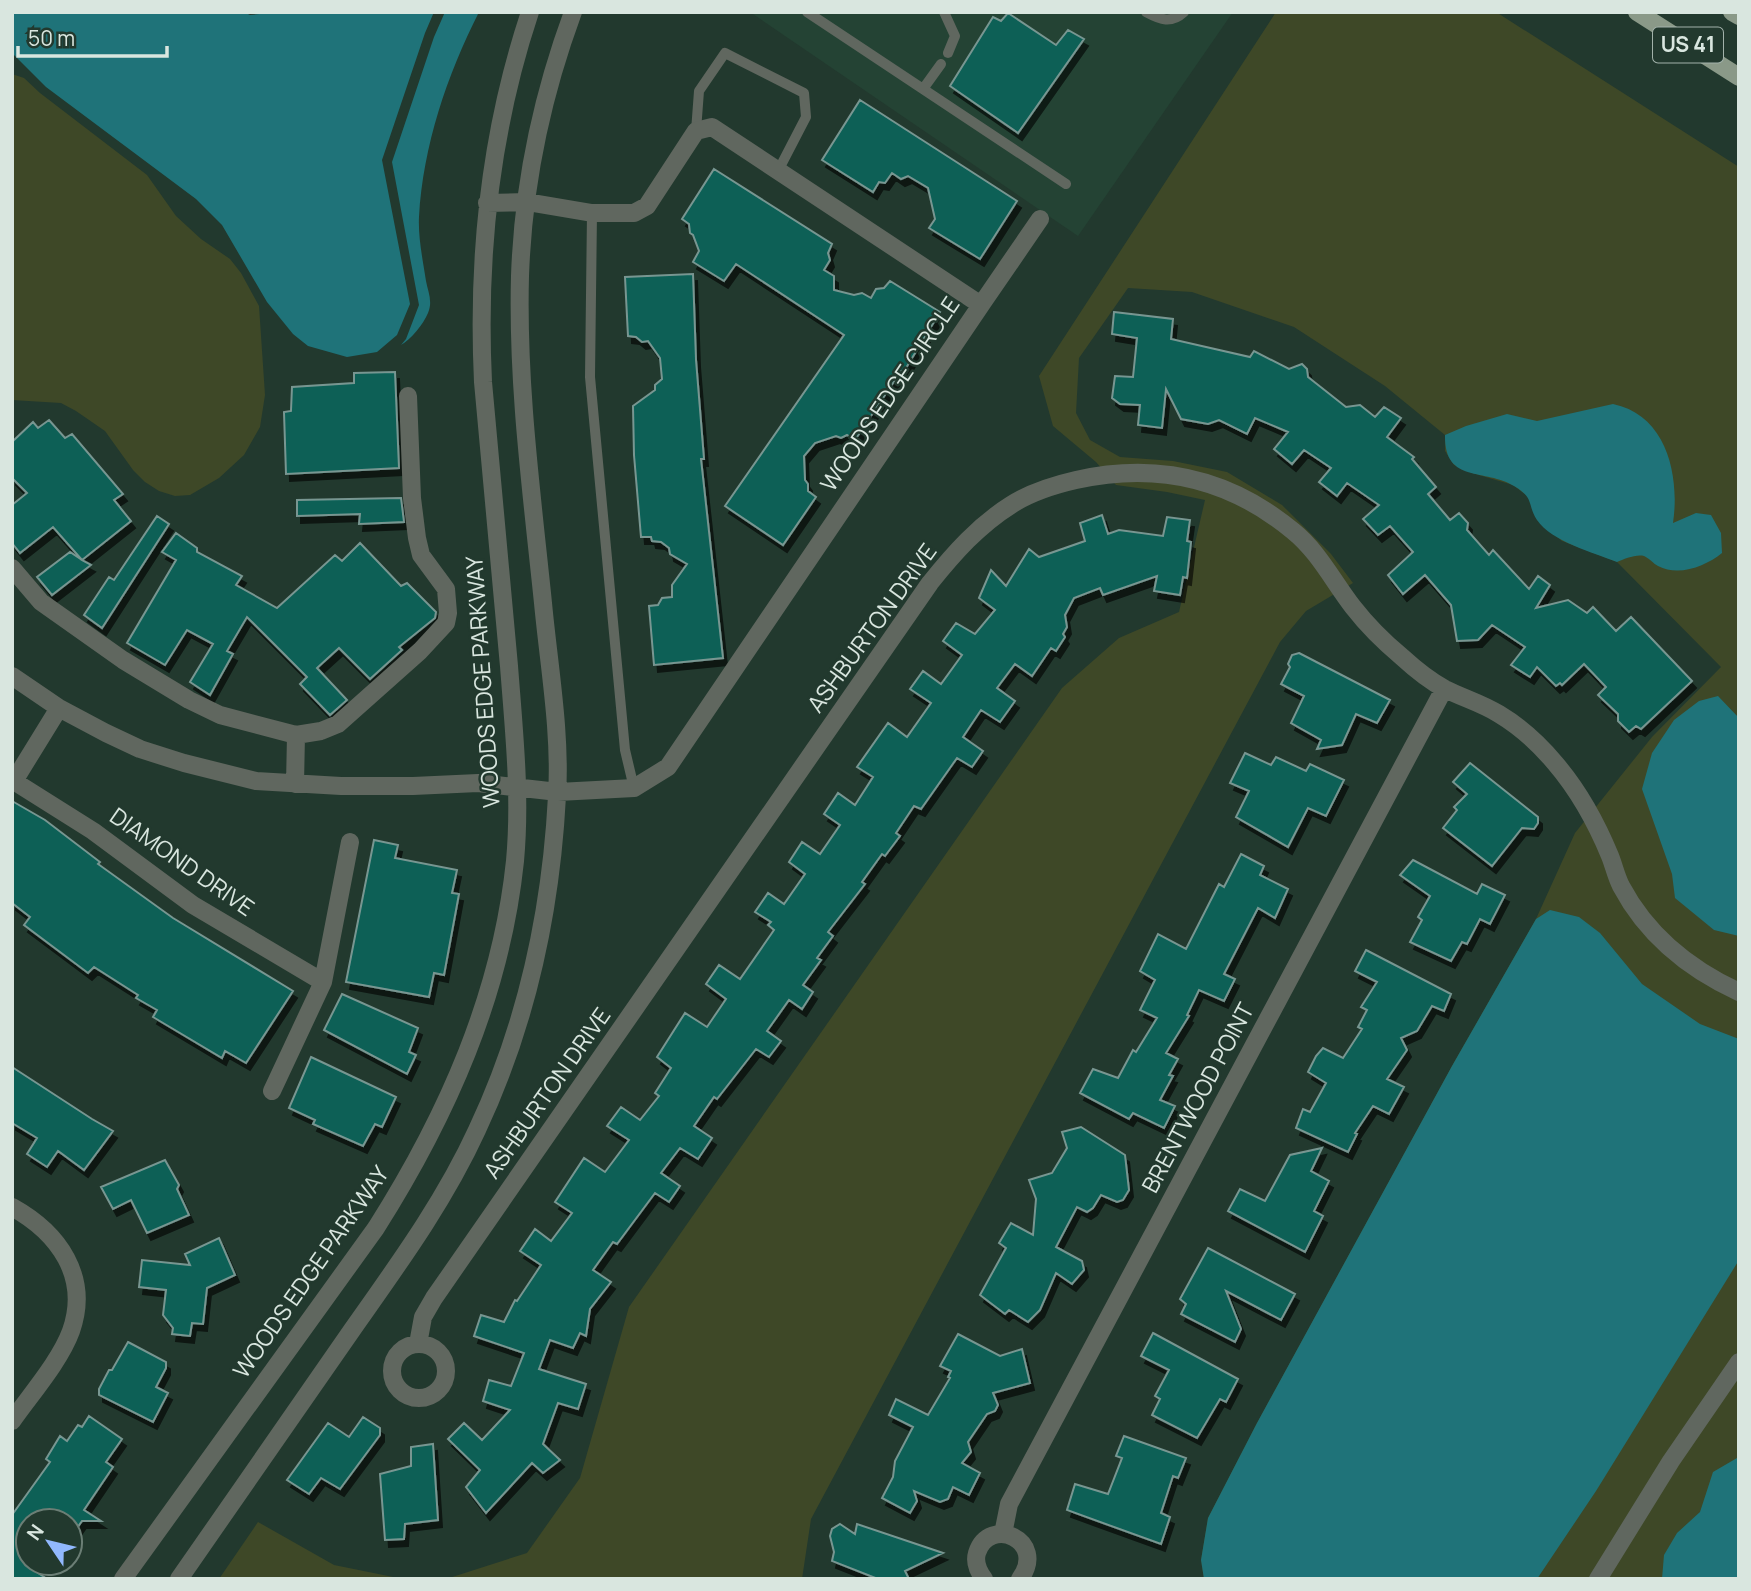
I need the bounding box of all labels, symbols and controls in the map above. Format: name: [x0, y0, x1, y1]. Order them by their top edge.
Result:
scale bar: [18, 14, 166, 58]
text: 50 m: [28, 24, 75, 52]
road number: US 41: [1653, 28, 1723, 62]
street label: WOODS EDGE CIRCLE: [812, 290, 966, 497]
street label: ASHBURTON DRIVE: [799, 536, 943, 718]
street label: WOODS EDGE PARKWAY: [457, 555, 507, 809]
street label: DIAMOND DRIVE: [104, 799, 261, 923]
street label: BRENTWOOD POINT: [1133, 997, 1261, 1198]
street label: ASHBURTON DRIVE: [475, 1001, 617, 1184]
street label: WOODS EDGE PARKWAY: [225, 1159, 396, 1384]
north arrow: [14, 1507, 84, 1577]
text: N: [21, 1519, 50, 1545]

